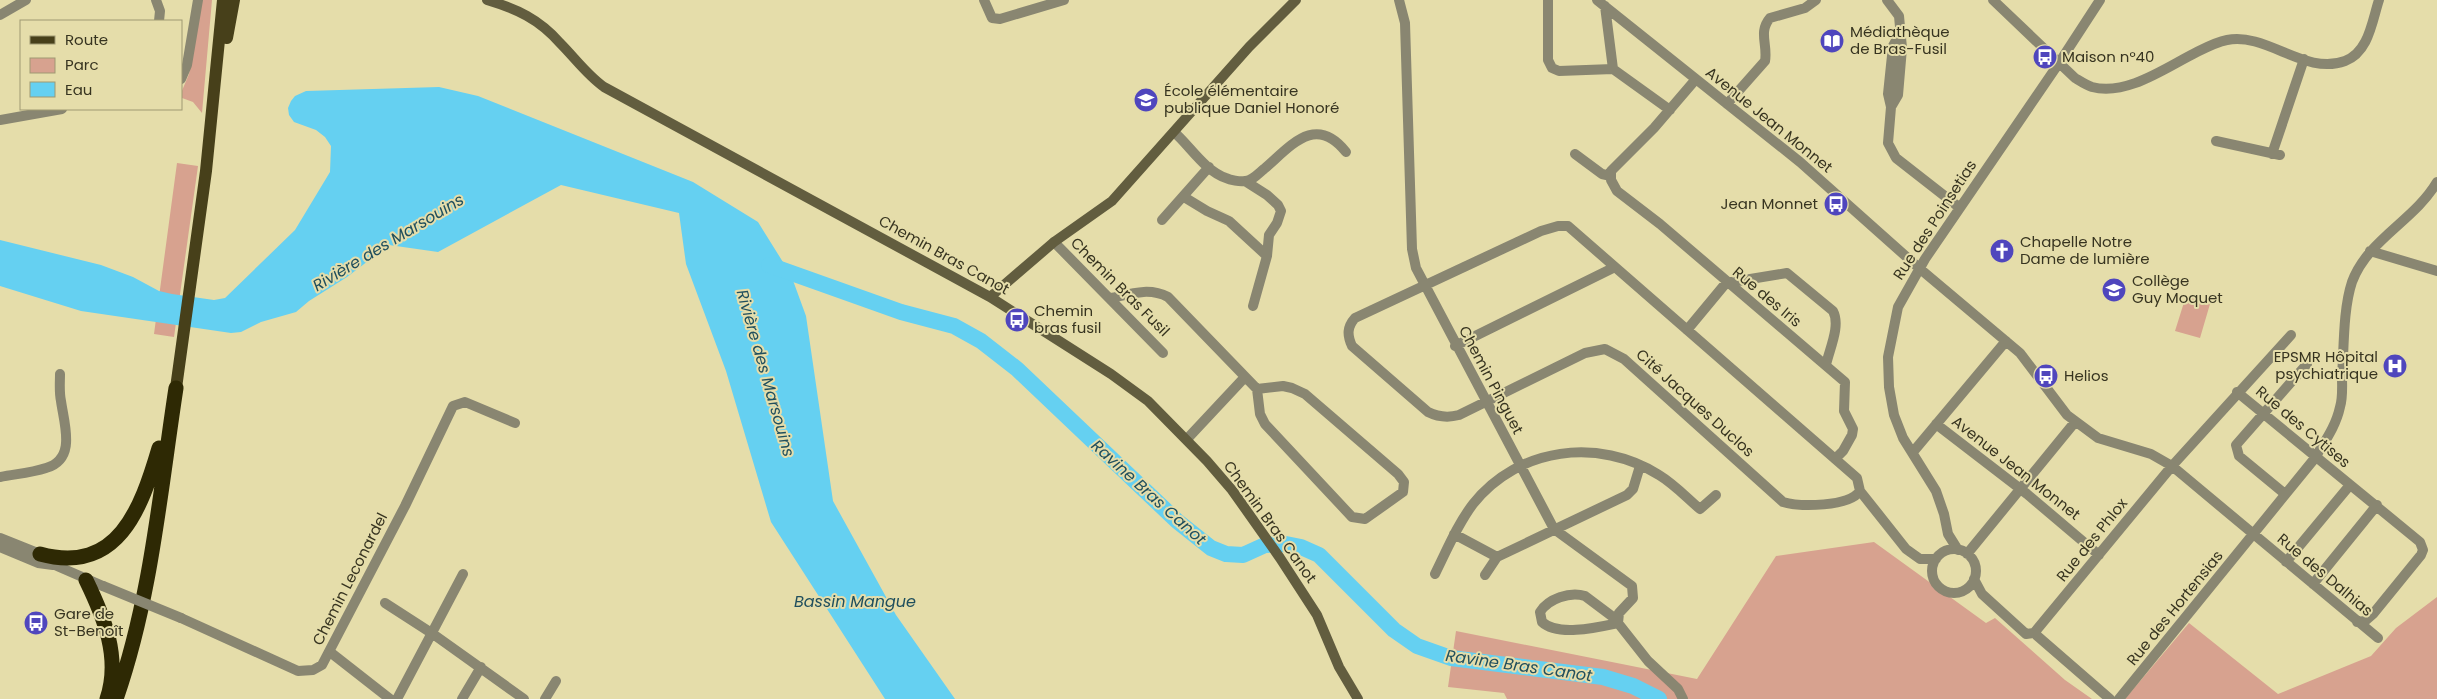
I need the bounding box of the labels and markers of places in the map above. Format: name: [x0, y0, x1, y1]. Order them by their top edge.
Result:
place label: Médiathèque de Bras-Fusil: [1850, 21, 1950, 59]
library icon: Médiathèque de Bras-Fusil: [1819, 28, 1845, 54]
bus stop icon: Maison n°40: [2032, 44, 2058, 70]
place label: Maison n°40: [2062, 46, 2154, 67]
place label: École élémentaire publique Daniel Honoré: [1164, 80, 1339, 118]
school or university icon: École élémentaire publique Daniel Honoré: [1133, 87, 1159, 113]
bus stop icon: Jean Monnet: [1823, 191, 1849, 217]
place label: Jean Monnet: [1721, 193, 1818, 214]
place label: Chapelle Notre Dame de lumière: [2020, 231, 2150, 269]
church icon: Chapelle Notre Dame de lumière: [1989, 238, 2015, 264]
place label: Collège Guy Moquet: [2132, 270, 2223, 308]
school or university icon: Collège Guy Moquet: [2101, 277, 2127, 303]
place label: Chemin bras fusil: [1034, 300, 1101, 338]
bus stop icon: Chemin bras fusil: [1004, 307, 1030, 333]
place label: EPSMR Hôpital psychiatrique: [2274, 346, 2378, 384]
hospital icon: EPSMR Hôpital psychiatrique: [2382, 353, 2408, 379]
bus stop icon: Helios: [2033, 363, 2059, 389]
place label: Helios: [2064, 365, 2109, 386]
place label: Gare de St-Benoît: [54, 603, 123, 641]
bus stop icon: Gare de St-Benoît: [23, 610, 49, 636]

